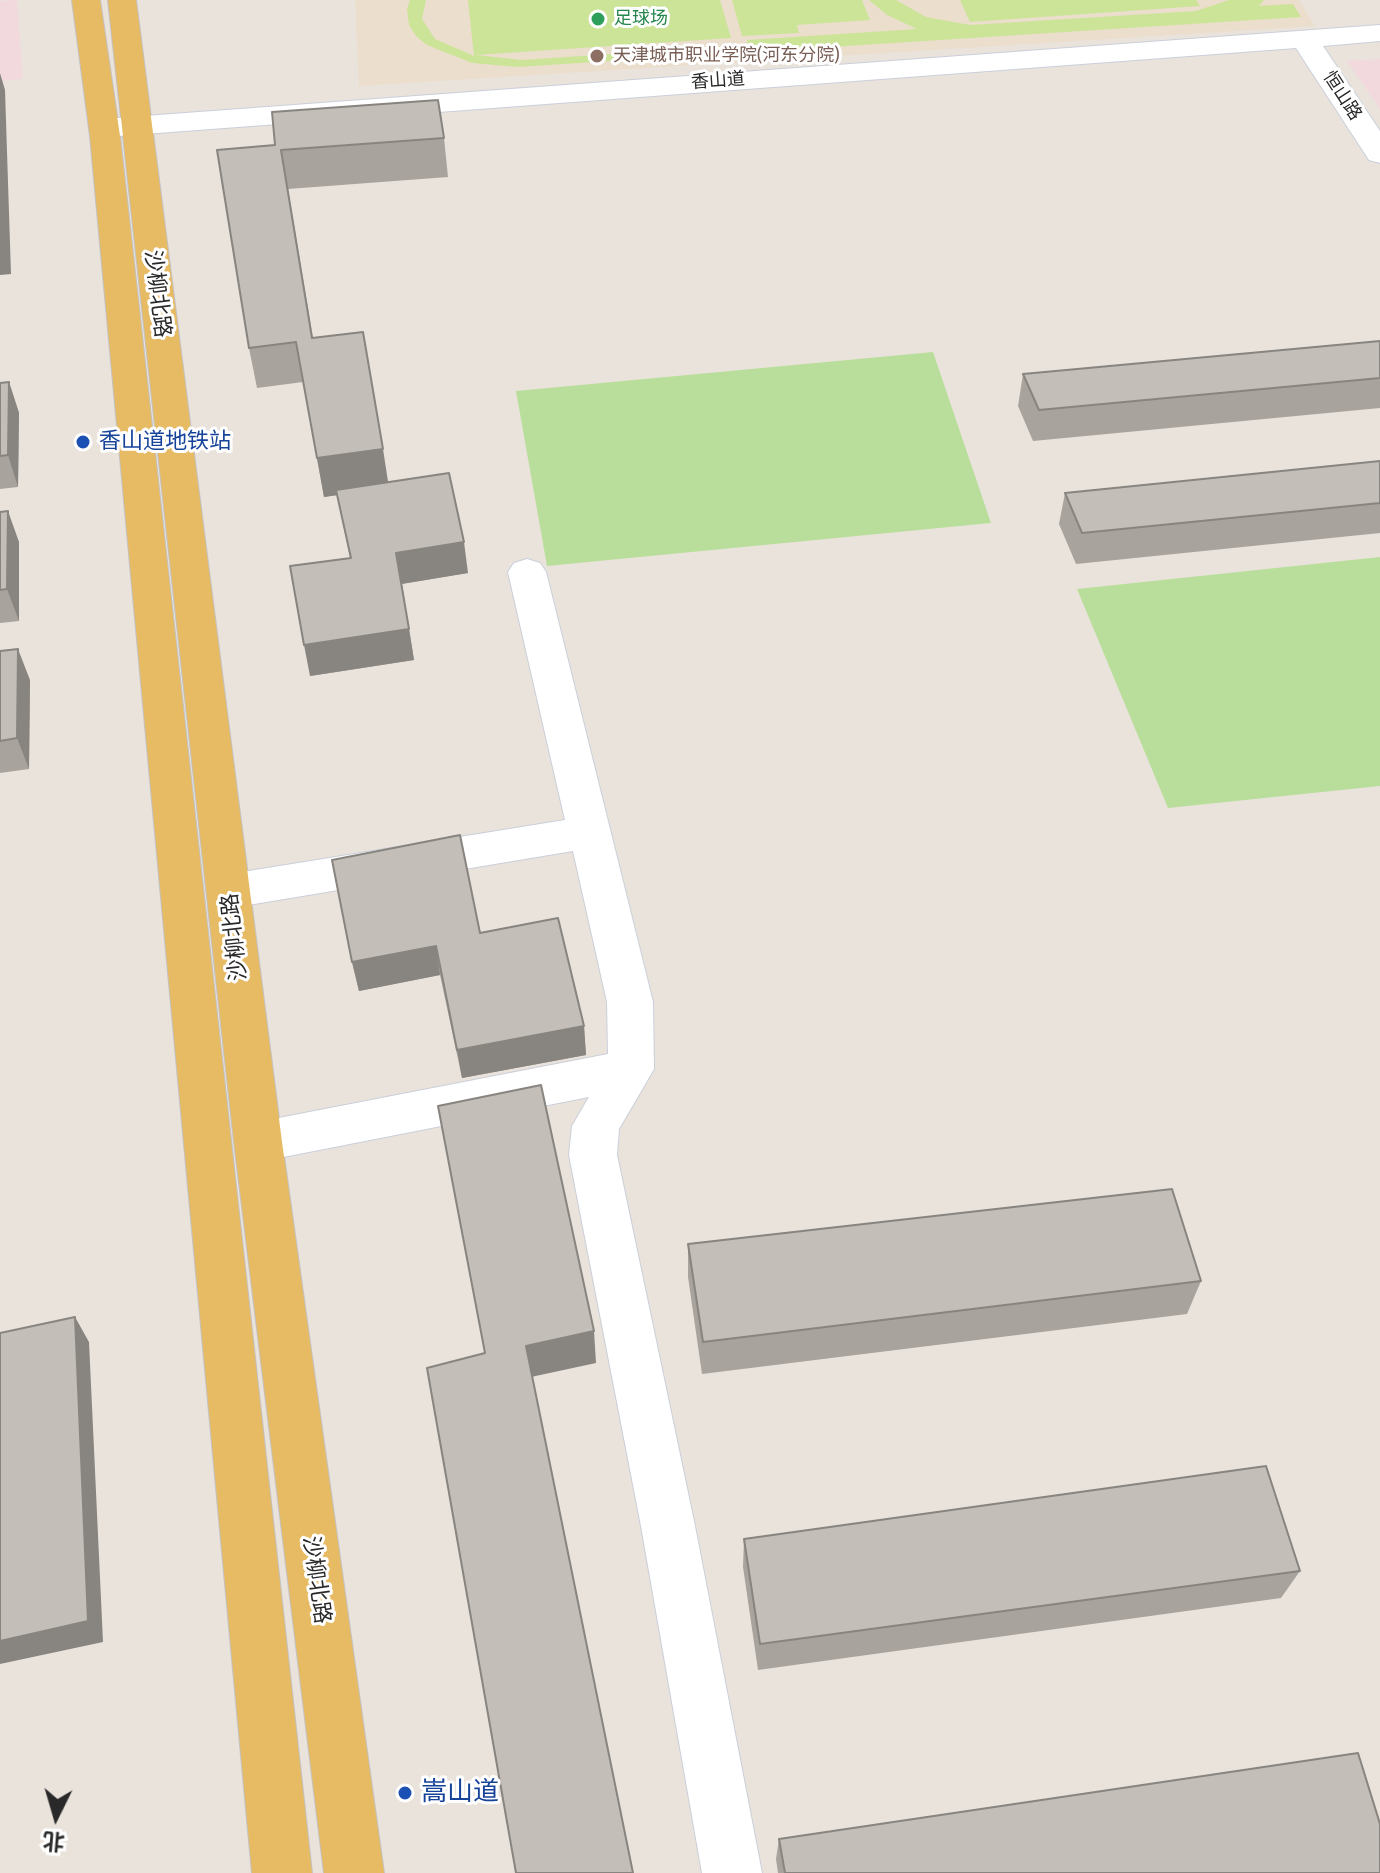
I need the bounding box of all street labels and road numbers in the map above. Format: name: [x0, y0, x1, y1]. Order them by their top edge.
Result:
street label: 恒山路: [1318, 67, 1366, 125]
street label: 香山道: [690, 68, 746, 94]
street label: 沙柳北路: [139, 249, 175, 339]
street label: 沙柳北路: [217, 892, 253, 982]
street label: 沙柳北路: [297, 1535, 335, 1625]

